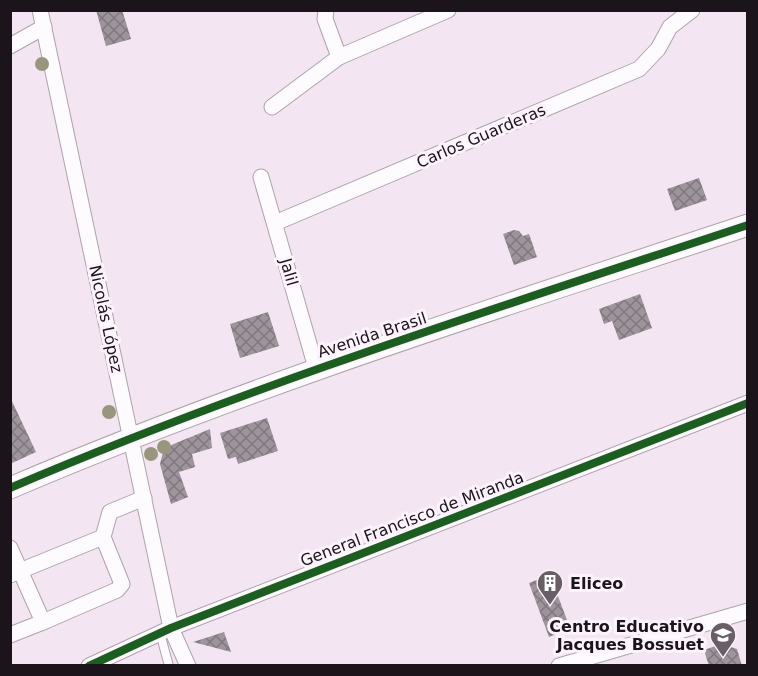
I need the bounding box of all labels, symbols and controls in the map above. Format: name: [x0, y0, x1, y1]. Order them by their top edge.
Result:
street label: Carlos Guarderas: [414, 100, 548, 172]
street label: Jalil: [276, 255, 302, 288]
street label: Nicolás López: [85, 263, 127, 375]
street label: Avenida Brasil: [315, 308, 429, 362]
street label: General Francisco de Miranda: [298, 468, 526, 570]
building icon: Eliceo: [535, 568, 565, 606]
place label: Eliceo: [570, 574, 623, 593]
place label: Centro Educativo Jacques Bossuet: [549, 617, 704, 654]
school or university icon: Centro Educativo Jacques Bossuet: [708, 620, 738, 658]

